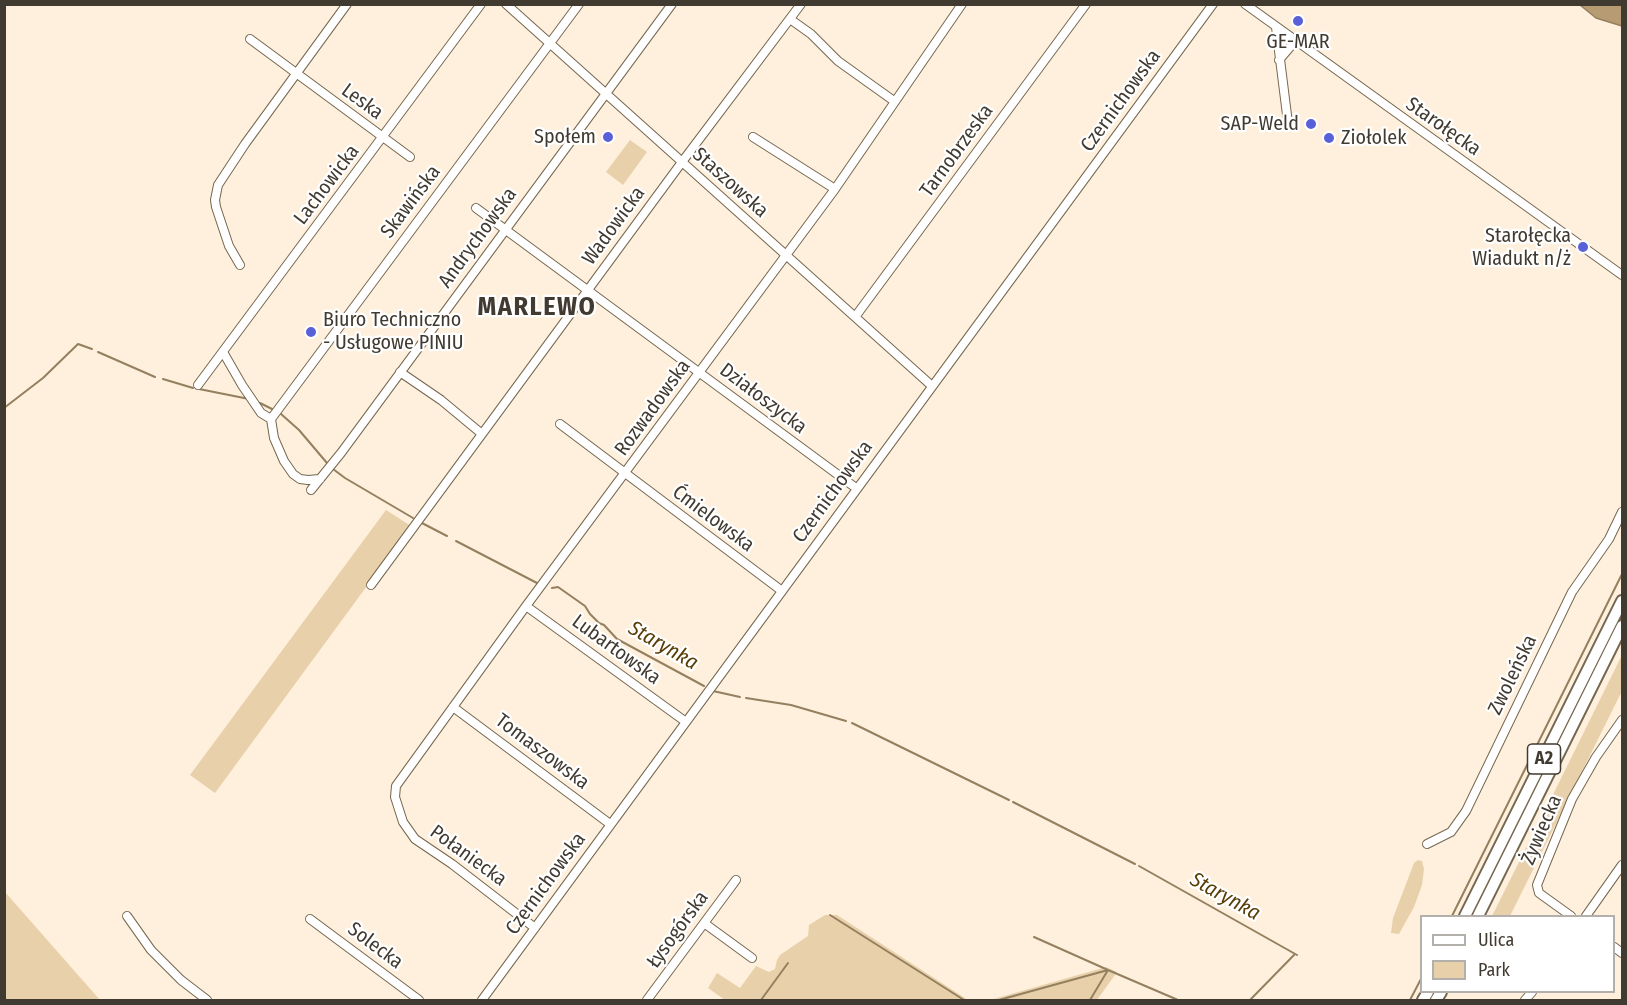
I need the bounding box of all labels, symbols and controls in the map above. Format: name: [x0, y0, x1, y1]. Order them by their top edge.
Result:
marker: GE-MAR: [1291, 14, 1305, 28]
place label: GE-MAR: [1266, 30, 1330, 54]
street label: Czernichowska: [1076, 45, 1166, 157]
street label: Leska: [336, 79, 388, 125]
street label: Starołęcka: [1401, 93, 1485, 161]
street label: Tarnobrzeska: [915, 100, 999, 202]
place label: SAP-Weld: [1221, 112, 1299, 136]
marker: SAP-Weld: [1304, 117, 1318, 131]
place label: Społem: [534, 125, 596, 149]
place label: Ziołolek: [1341, 126, 1407, 150]
marker: Społem: [601, 130, 615, 144]
marker: Ziołolek: [1322, 131, 1336, 145]
street label: Lachowicka: [289, 140, 365, 230]
street label: Staszowska: [687, 143, 773, 223]
street label: Skawińska: [376, 161, 446, 243]
street label: Wadowicka: [578, 182, 650, 270]
street label: Andrychowska: [434, 183, 522, 293]
place label: Starołęcka Wiadukt n/ż: [1472, 224, 1571, 271]
marker: Starołęcka Wiadukt n/ż: [1576, 240, 1590, 254]
district label: MARLEWO: [478, 292, 596, 324]
place label: Biuro Techniczno - Usługowe PINIU: [323, 308, 463, 355]
marker: Biuro Techniczno - Usługowe PINIU: [304, 325, 318, 339]
street label: Rozwadowska: [610, 355, 696, 461]
street label: Działoszycka: [715, 358, 811, 440]
street label: Czernichowska: [788, 436, 878, 548]
street label: Ćmielowska: [667, 480, 759, 558]
street label: Lubartowska: [567, 610, 665, 690]
water label: Starynka: [624, 616, 702, 676]
street label: Zwoleńska: [1483, 631, 1543, 719]
street label: Tomaszowska: [490, 709, 594, 795]
road number: A2: [1528, 744, 1560, 774]
street label: Żywiecka: [1517, 792, 1567, 868]
street label: Połaniecka: [425, 820, 511, 892]
street label: Czernichowska: [501, 828, 591, 940]
water label: Starynka: [1185, 867, 1265, 927]
street label: Łysogórska: [642, 887, 714, 973]
legend: [1420, 915, 1615, 993]
street label: Solecka: [343, 917, 407, 975]
text: Ulica: [1478, 929, 1514, 951]
text: Park: [1478, 959, 1510, 981]

